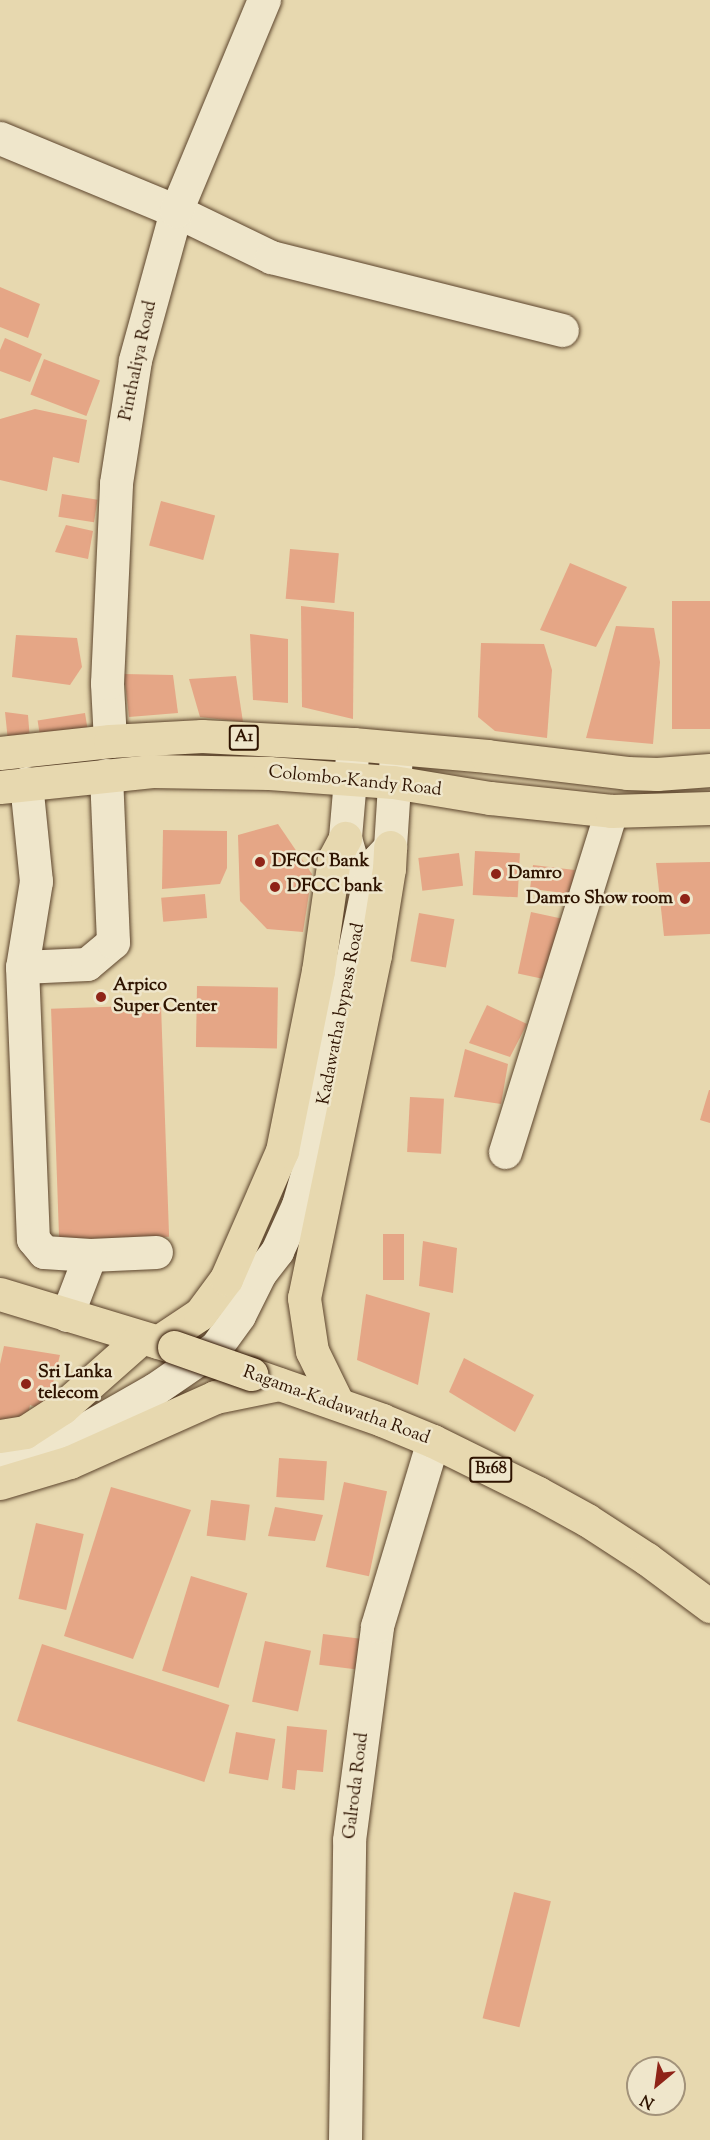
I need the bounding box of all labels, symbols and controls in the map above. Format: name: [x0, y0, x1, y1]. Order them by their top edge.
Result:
street label: Pinthaliya Road: [116, 299, 162, 423]
road number: A1: [228, 725, 260, 751]
street label: Colombo-Kandy Road: [267, 762, 443, 802]
place label: DFCC Bank: [272, 851, 369, 873]
marker: DFCC Bank: [253, 855, 267, 869]
place label: Damro: [508, 863, 562, 885]
marker: Damro: [489, 867, 503, 881]
place label: DFCC bank: [287, 876, 383, 898]
marker: DFCC bank: [268, 880, 282, 894]
place label: Damro Show room: [526, 888, 673, 910]
marker: Damro Show room: [678, 892, 692, 906]
street label: Kadawatha bypass Road: [314, 921, 370, 1107]
place label: Arpico Super Center: [113, 976, 217, 1018]
marker: Arpico Super Center: [94, 990, 108, 1004]
street label: Ragama-Kadawatha Road: [240, 1362, 432, 1450]
place label: Sri Lanka telecom: [38, 1363, 112, 1406]
marker: Sri Lanka telecom: [19, 1377, 33, 1391]
road number: B168: [468, 1457, 514, 1483]
street label: Galroda Road: [340, 1731, 374, 1841]
north arrow: [626, 2056, 686, 2116]
text: N: [637, 2087, 659, 2114]

